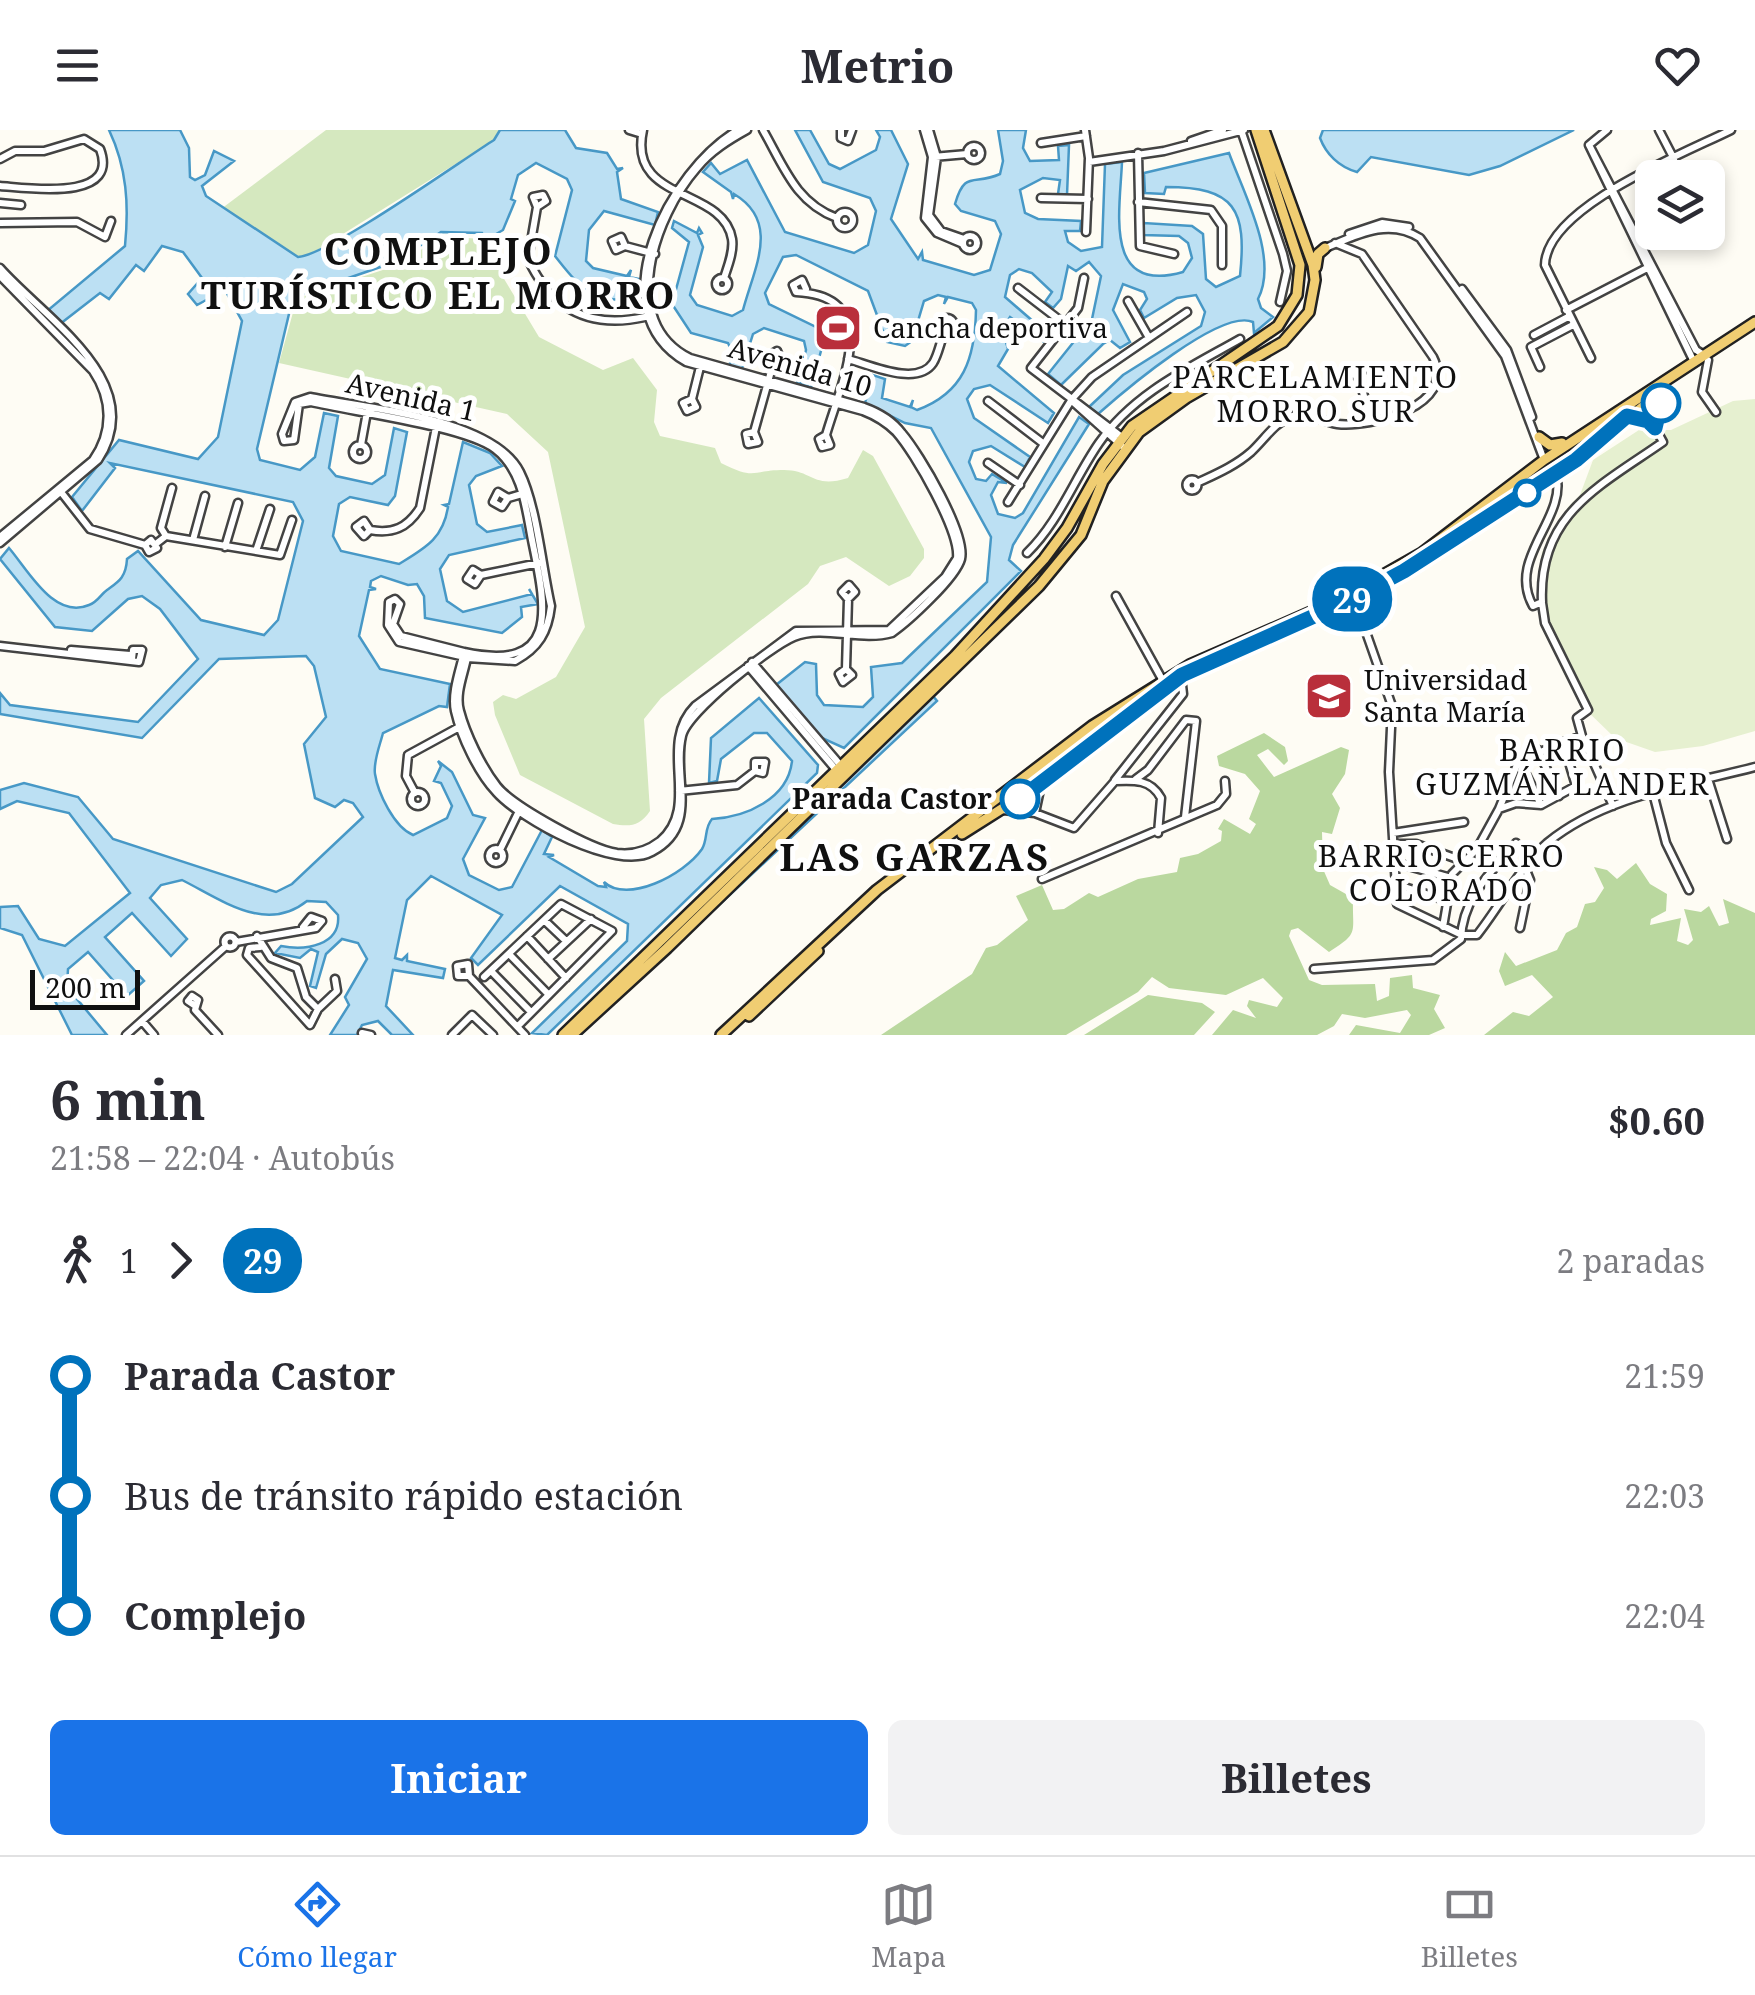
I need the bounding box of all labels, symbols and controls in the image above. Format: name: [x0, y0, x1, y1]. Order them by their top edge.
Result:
text: Metrio: [801, 35, 954, 96]
icon: menu: [50, 38, 105, 93]
icon: heart: [1650, 38, 1705, 93]
map controls: [1635, 160, 1725, 250]
button: layers: [1635, 160, 1725, 250]
district label: COMPLEJO TURÍSTICO EL MORRO: [201, 224, 677, 320]
sports icon: Cancha deportiva: [812, 302, 864, 354]
place label: Cancha deportiva: [873, 308, 1108, 346]
street label: Avenida 10: [724, 327, 877, 405]
district label: PARCELAMIENTO MORRO SUR: [1172, 356, 1460, 431]
street label: Avenida 1: [343, 363, 480, 429]
unlabelled marker: [1642, 384, 1680, 422]
unlabelled marker: [1514, 480, 1540, 506]
line badge: 29: [1307, 566, 1397, 632]
text: 29: [1332, 576, 1372, 623]
place label: Universidad Santa María: [1364, 660, 1527, 730]
school or university icon: Universidad Santa María: [1303, 670, 1355, 722]
district label: BARRIO GUZMÁN LANDER: [1415, 729, 1711, 804]
place label: Parada Castor: [792, 779, 992, 817]
marker: Parada Castor: [1001, 780, 1039, 818]
district label: LAS GARZAS: [779, 830, 1051, 882]
district label: BARRIO CERRO COLORADO: [1318, 835, 1566, 910]
scale bar: [30, 965, 140, 1010]
text: 200 m: [45, 968, 126, 1006]
text: 6 min: [50, 1061, 206, 1136]
text: $0.60: [1608, 1094, 1705, 1146]
text: 21:58 – 22:04 · Autobús: [50, 1136, 395, 1179]
icon: walk: [50, 1233, 105, 1288]
icon: forward: [153, 1233, 208, 1288]
text: 29: [243, 1237, 282, 1284]
text: 1: [120, 1239, 138, 1282]
text: 2 paradas: [1557, 1239, 1705, 1282]
text: Parada Castor: [124, 1349, 395, 1401]
text: 21:59: [1624, 1354, 1705, 1397]
text: Bus de tránsito rápido estación: [124, 1469, 683, 1521]
text: 22:03: [1624, 1474, 1705, 1517]
text: Complejo: [124, 1589, 306, 1641]
text: 22:04: [1624, 1594, 1705, 1637]
button: Iniciar: [50, 1720, 868, 1835]
button: Billetes: [888, 1720, 1705, 1835]
tab: Cómo llegar: [237, 1877, 397, 1975]
tab: Mapa: [871, 1877, 946, 1975]
tab: Billetes: [1421, 1877, 1518, 1975]

